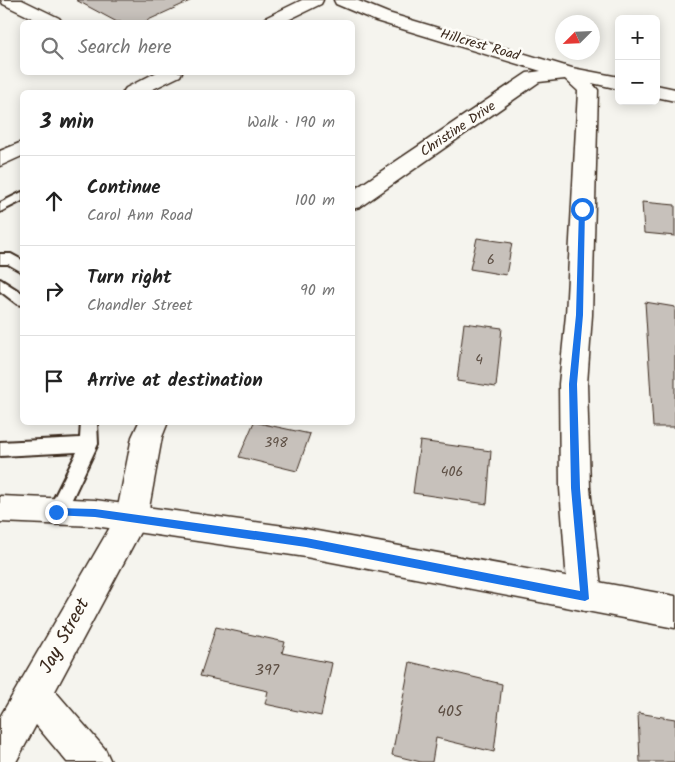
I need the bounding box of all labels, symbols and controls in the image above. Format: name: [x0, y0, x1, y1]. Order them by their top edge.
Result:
north arrow: [555, 15, 600, 60]
map controls: [615, 15, 660, 105]
button: +: [615, 15, 660, 60]
search box: [20, 20, 355, 75]
street label: Hillcrest Road: [438, 23, 523, 67]
text: Search here: [78, 33, 172, 63]
icon: search: [38, 34, 66, 62]
button: −: [615, 60, 660, 105]
street label: Christine Drive: [416, 95, 501, 162]
text: 3 min: [40, 106, 94, 139]
text: Walk · 190 m: [247, 110, 335, 135]
text: Continue: [87, 173, 160, 203]
icon: ahead: [40, 187, 68, 215]
text: 100 m: [295, 188, 335, 213]
route start: [571, 198, 594, 221]
text: Carol Ann Road: [87, 203, 192, 228]
house number: 6: [487, 249, 495, 271]
text: Turn right: [87, 263, 172, 293]
icon: right: [40, 277, 68, 305]
text: 90 m: [300, 278, 335, 303]
text: Chandler Street: [87, 293, 193, 318]
house number: 4: [475, 349, 483, 371]
text: Arrive at destination: [87, 366, 263, 396]
icon: arrive: [40, 367, 68, 395]
house number: 398: [264, 432, 288, 454]
house number: 406: [441, 461, 463, 483]
route end: [45, 501, 68, 524]
street label: Jay Street: [32, 592, 98, 679]
house number: 397: [255, 658, 280, 683]
house number: 405: [437, 699, 464, 724]

